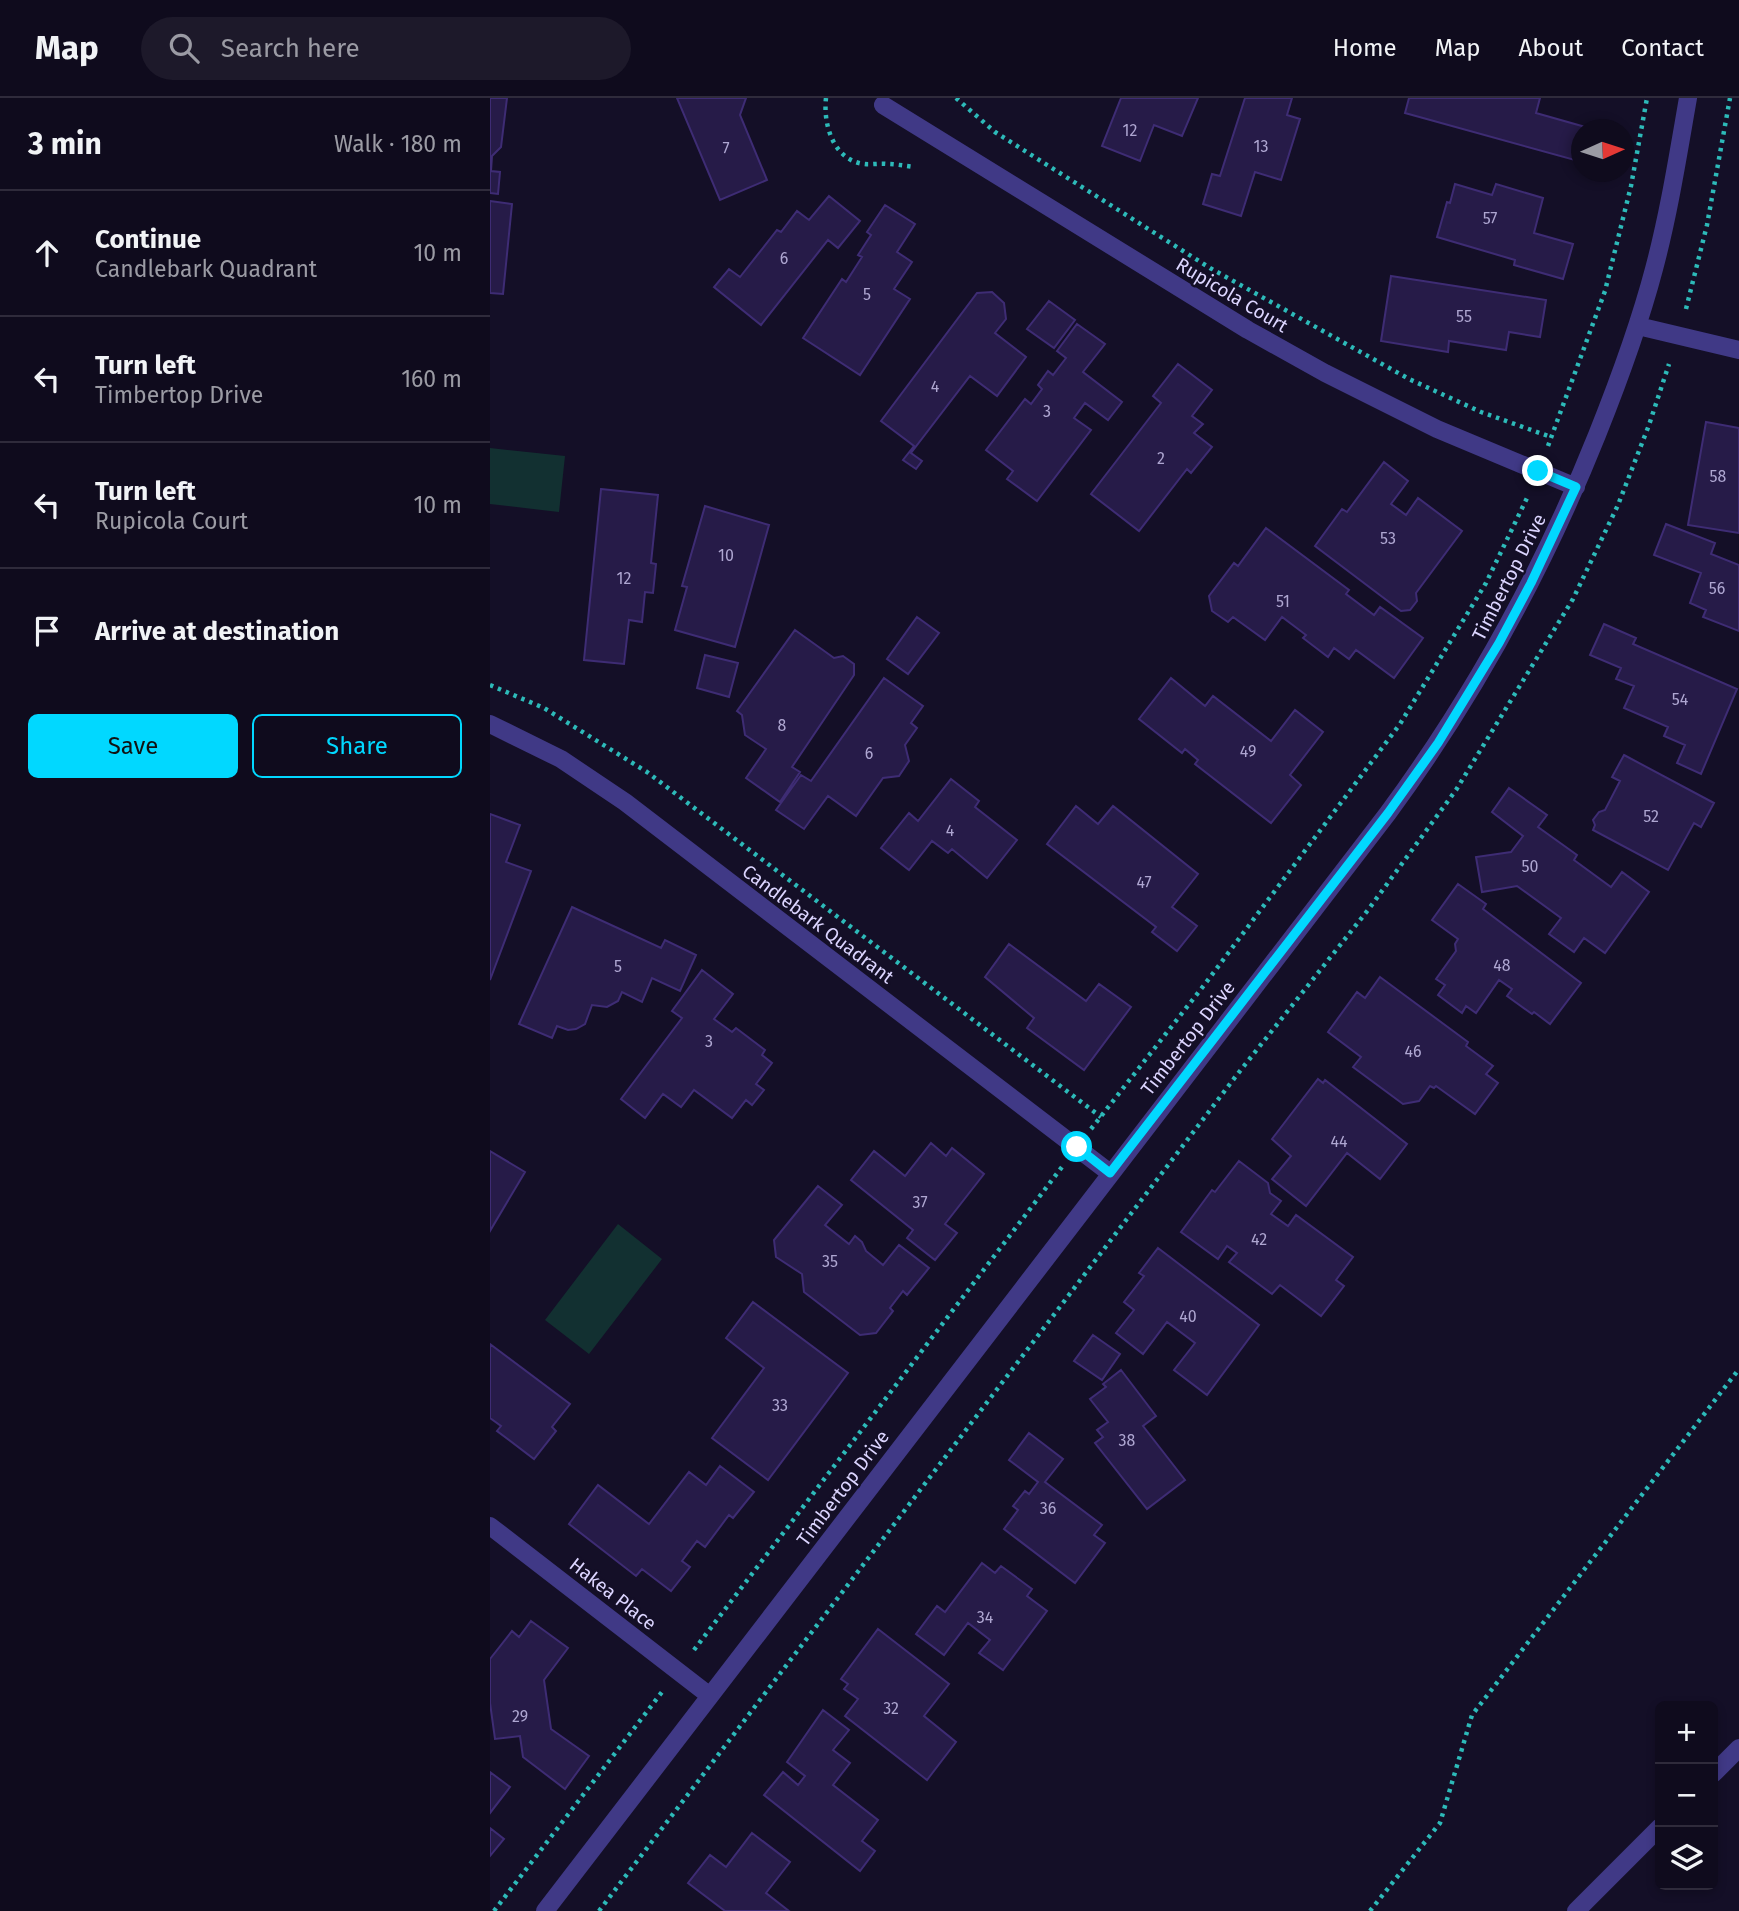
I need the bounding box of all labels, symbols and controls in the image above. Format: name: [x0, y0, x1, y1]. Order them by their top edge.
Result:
search box: [141, 17, 631, 80]
text: Map: [35, 28, 99, 68]
icon: search: [165, 29, 203, 67]
text: Search here: [221, 33, 360, 64]
text: Home: [1333, 34, 1397, 62]
text: Map: [1435, 34, 1481, 62]
text: About: [1519, 34, 1583, 62]
text: Contact: [1621, 34, 1704, 62]
north arrow: [1571, 119, 1634, 182]
house number: 12: [1123, 121, 1137, 140]
text: 3 min: [28, 126, 102, 162]
text: Walk · 180 m: [334, 130, 462, 158]
house number: 13: [1254, 137, 1268, 156]
house number: 7: [722, 139, 730, 158]
house number: 57: [1483, 209, 1497, 228]
text: Continue: [95, 224, 201, 255]
icon: ahead: [28, 234, 66, 272]
text: 10 m: [413, 239, 462, 267]
house number: 6: [780, 249, 788, 268]
street label: Rupicola Court: [1172, 253, 1292, 337]
text: Candlebark Quadrant: [95, 255, 317, 283]
house number: 5: [863, 285, 871, 304]
house number: 55: [1456, 307, 1472, 326]
text: Turn left: [95, 350, 196, 381]
icon: left: [28, 360, 66, 398]
text: 160 m: [401, 365, 462, 393]
house number: 4: [931, 377, 940, 396]
text: Timbertop Drive: [95, 381, 263, 409]
house number: 3: [1043, 402, 1051, 421]
house number: 2: [1157, 449, 1165, 468]
route end: [1522, 455, 1553, 486]
house number: 58: [1710, 467, 1727, 486]
text: Turn left: [95, 476, 196, 507]
icon: left: [28, 486, 66, 524]
text: 10 m: [413, 491, 462, 519]
text: Rupicola Court: [95, 507, 248, 535]
street label: Timbertop Drive: [1467, 510, 1551, 644]
house number: 53: [1380, 529, 1396, 548]
house number: 10: [718, 546, 734, 565]
house number: 12: [617, 569, 631, 588]
house number: 56: [1709, 579, 1725, 598]
house number: 51: [1276, 592, 1290, 611]
icon: arrive: [28, 612, 66, 650]
text: Arrive at destination: [95, 616, 339, 647]
house number: 54: [1672, 690, 1689, 709]
button: Save: [28, 714, 238, 778]
button: Share: [252, 714, 462, 778]
house number: 8: [778, 716, 787, 735]
house number: 49: [1240, 742, 1256, 761]
house number: 6: [865, 744, 873, 763]
house number: 52: [1643, 807, 1659, 826]
house number: 4: [946, 821, 955, 840]
house number: 50: [1522, 857, 1539, 876]
street label: Candlebark Quadrant: [738, 860, 898, 988]
house number: 47: [1136, 873, 1152, 892]
house number: 48: [1493, 956, 1511, 975]
house number: 5: [614, 957, 622, 976]
street label: Timbertop Drive: [1136, 976, 1240, 1100]
house number: 3: [705, 1032, 713, 1051]
house number: 46: [1404, 1042, 1422, 1061]
route start: [1061, 1131, 1092, 1162]
house number: 44: [1330, 1132, 1348, 1151]
house number: 37: [912, 1193, 928, 1212]
house number: 42: [1251, 1230, 1267, 1249]
house number: 35: [822, 1252, 838, 1271]
house number: 40: [1179, 1307, 1197, 1326]
house number: 33: [772, 1396, 788, 1415]
street label: Timbertop Drive: [792, 1426, 894, 1550]
house number: 38: [1119, 1431, 1136, 1450]
house number: 36: [1040, 1499, 1056, 1518]
street label: Hakea Place: [565, 1553, 661, 1635]
house number: 34: [977, 1608, 994, 1627]
house number: 32: [883, 1699, 899, 1718]
map controls: [1655, 1701, 1718, 1890]
button: +: [1655, 1701, 1718, 1764]
house number: 29: [512, 1707, 528, 1726]
button: −: [1655, 1764, 1718, 1827]
button: layers: [1655, 1827, 1718, 1890]

